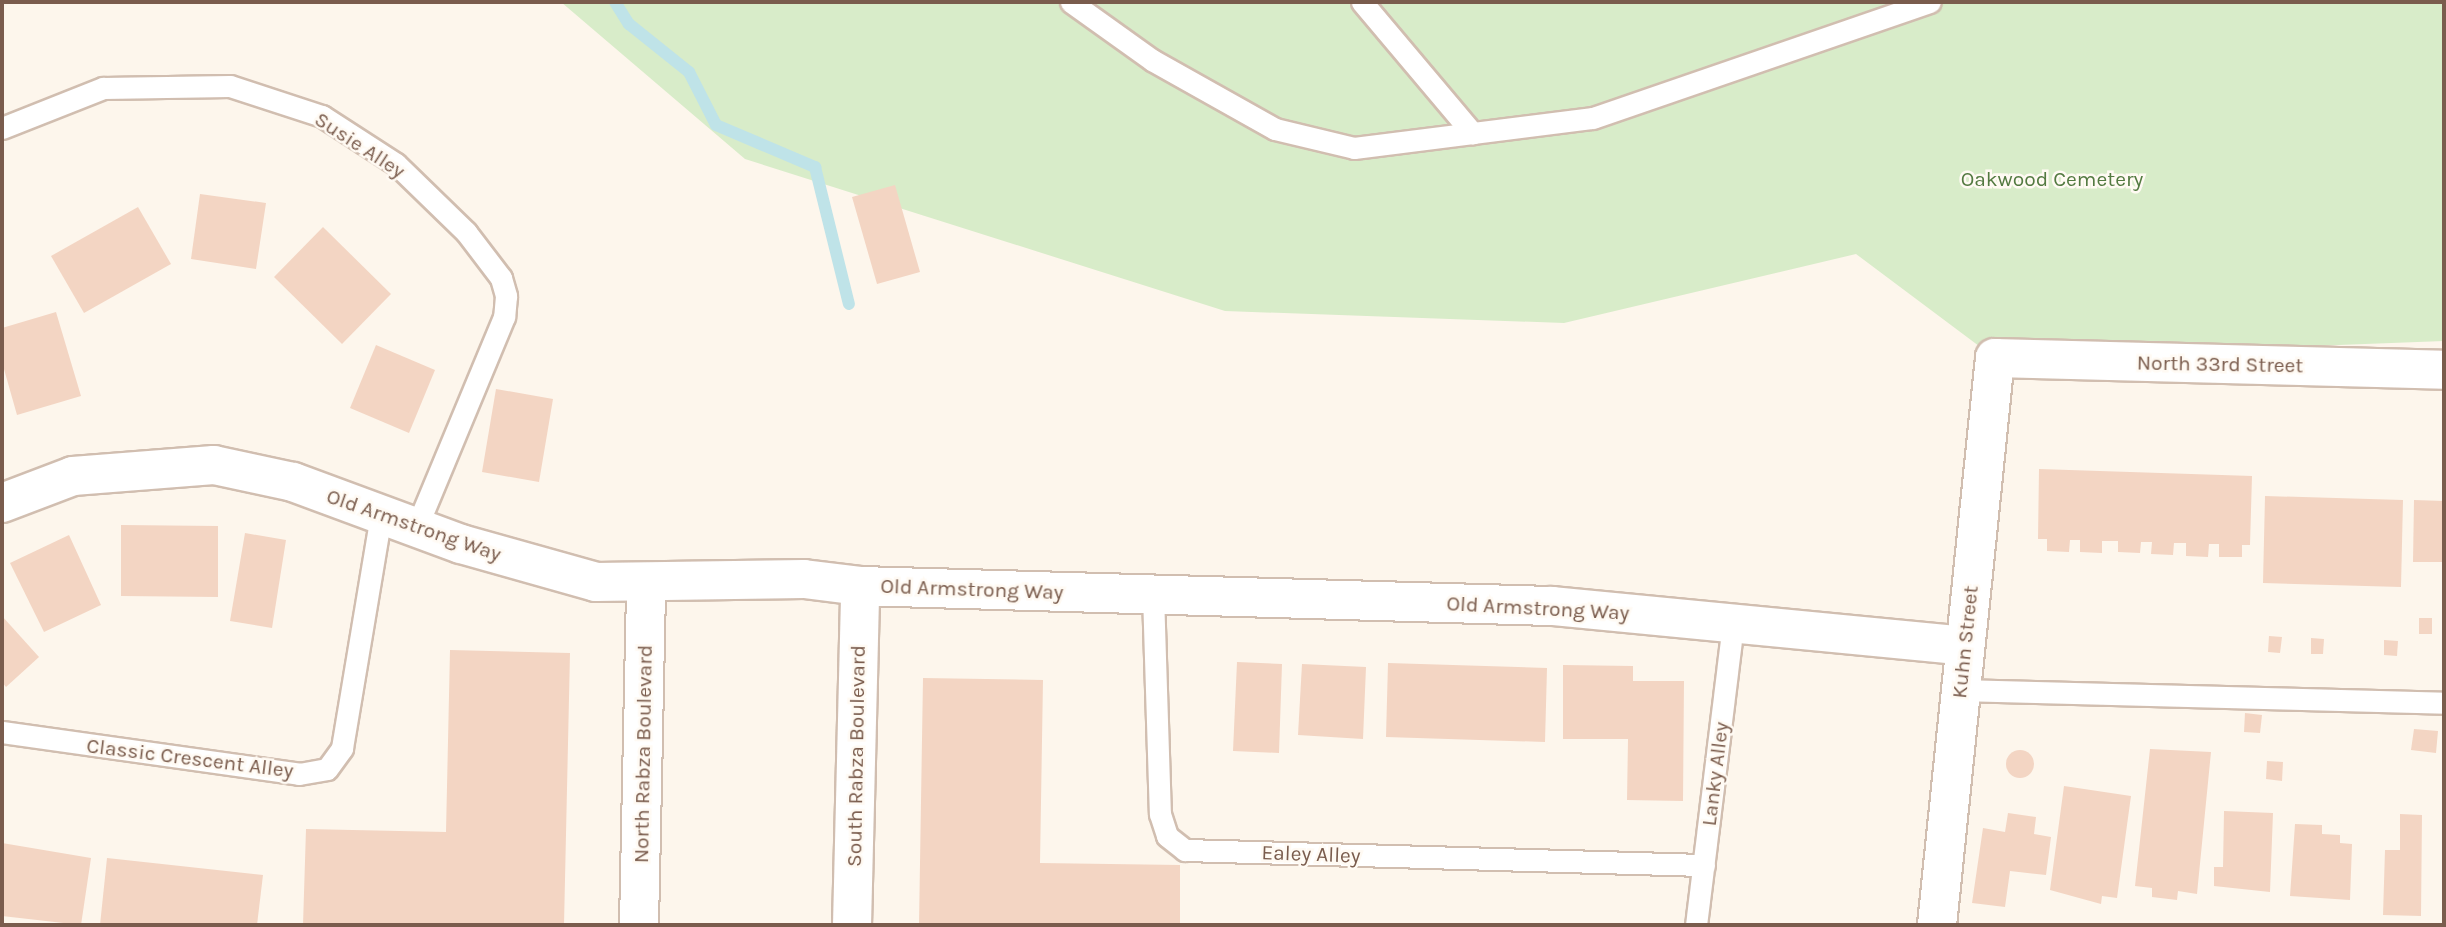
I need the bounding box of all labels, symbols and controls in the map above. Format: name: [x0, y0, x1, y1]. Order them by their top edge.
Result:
street label: Susie Alley: [310, 106, 410, 184]
park label: Oakwood Cemetery: [1961, 166, 2143, 192]
street label: North 33rd Street: [2137, 350, 2303, 378]
street label: Old Armstrong Way: [323, 483, 505, 567]
street label: Old Armstrong Way: [880, 573, 1064, 605]
street label: Kuhn Street: [1947, 584, 1983, 700]
street label: Old Armstrong Way: [1446, 591, 1630, 625]
street label: North Rabza Boulevard: [628, 645, 658, 863]
street label: South Rabza Boulevard: [841, 645, 871, 867]
street label: Lanky Alley: [1696, 721, 1734, 827]
street label: Classic Crescent Alley: [85, 733, 295, 783]
street label: Ealey Alley: [1261, 840, 1361, 868]

